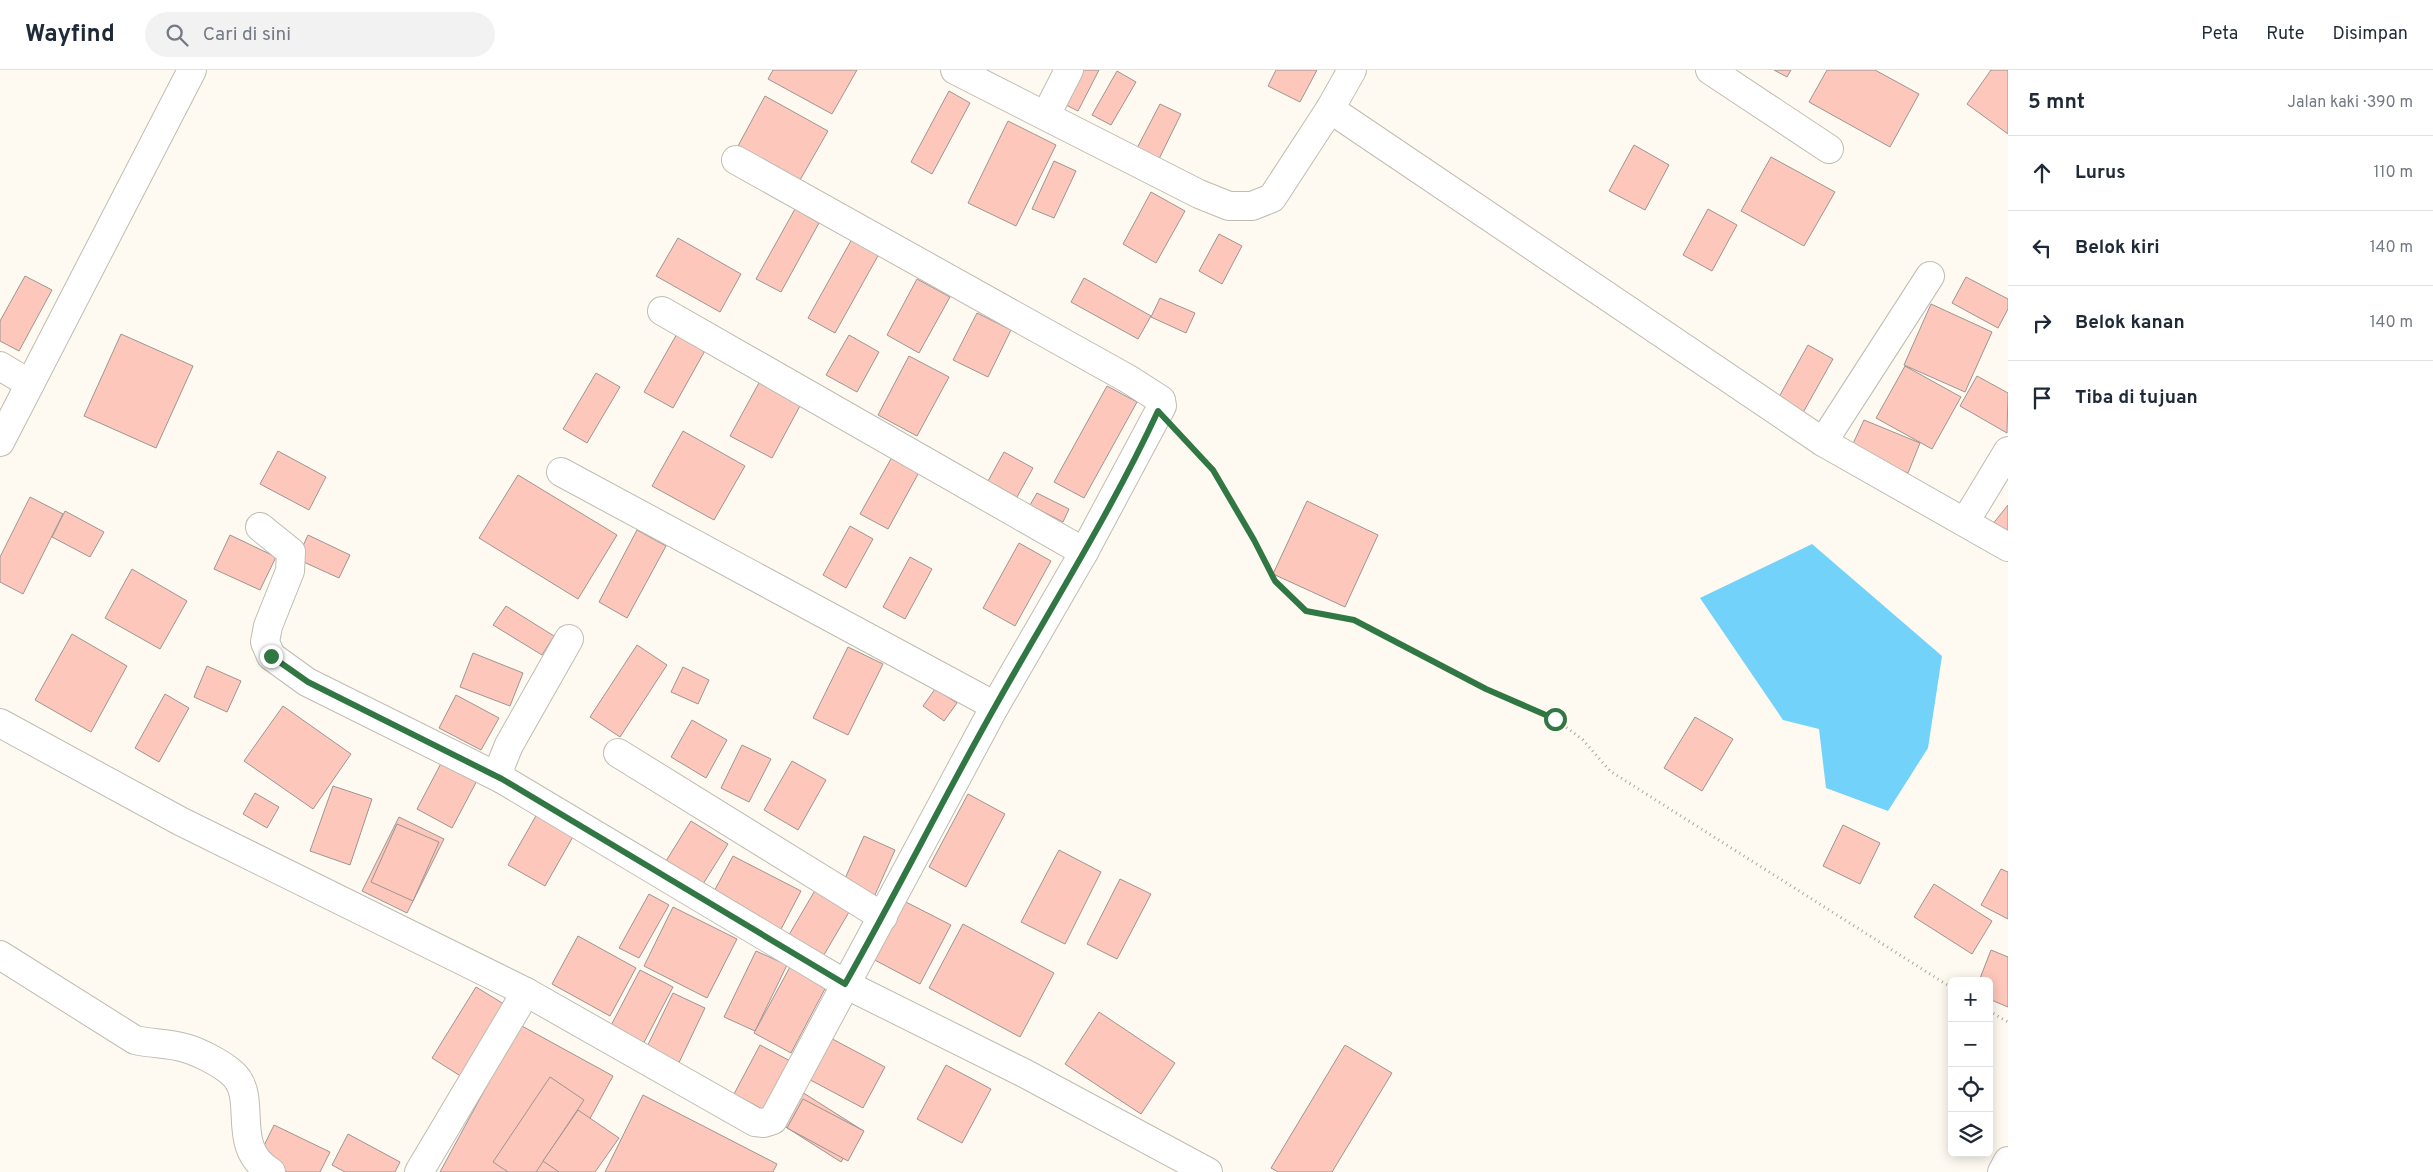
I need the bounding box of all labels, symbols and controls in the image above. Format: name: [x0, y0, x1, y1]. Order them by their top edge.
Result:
search box: [145, 12, 495, 57]
text: Wayfind: [25, 20, 115, 50]
icon: search: [163, 21, 191, 49]
text: Cari di sini: [203, 23, 291, 47]
text: Peta: [2201, 23, 2238, 46]
text: Rute: [2266, 23, 2304, 46]
text: Disimpan: [2332, 23, 2408, 46]
text: 5 mnt: [2028, 89, 2085, 116]
text: Jalan kaki · 390 m: [2287, 93, 2413, 113]
icon: ahead: [2028, 159, 2056, 187]
text: Lurus: [2075, 161, 2126, 185]
text: 110 m: [2373, 163, 2413, 183]
icon: left: [2028, 234, 2056, 262]
text: Belok kiri: [2075, 236, 2160, 260]
text: 140 m: [2370, 238, 2413, 258]
icon: right: [2028, 309, 2056, 337]
text: Belok kanan: [2075, 311, 2185, 335]
text: 140 m: [2370, 313, 2413, 333]
icon: arrive: [2028, 384, 2056, 412]
text: Tiba di tujuan: [2075, 386, 2198, 410]
route end: [260, 645, 283, 668]
route start: [1544, 708, 1567, 731]
map controls: [1948, 977, 1993, 1157]
button: +: [1948, 977, 1993, 1022]
button: −: [1948, 1022, 1993, 1067]
button: locate: [1948, 1067, 1993, 1112]
button: layers: [1948, 1112, 1993, 1157]

